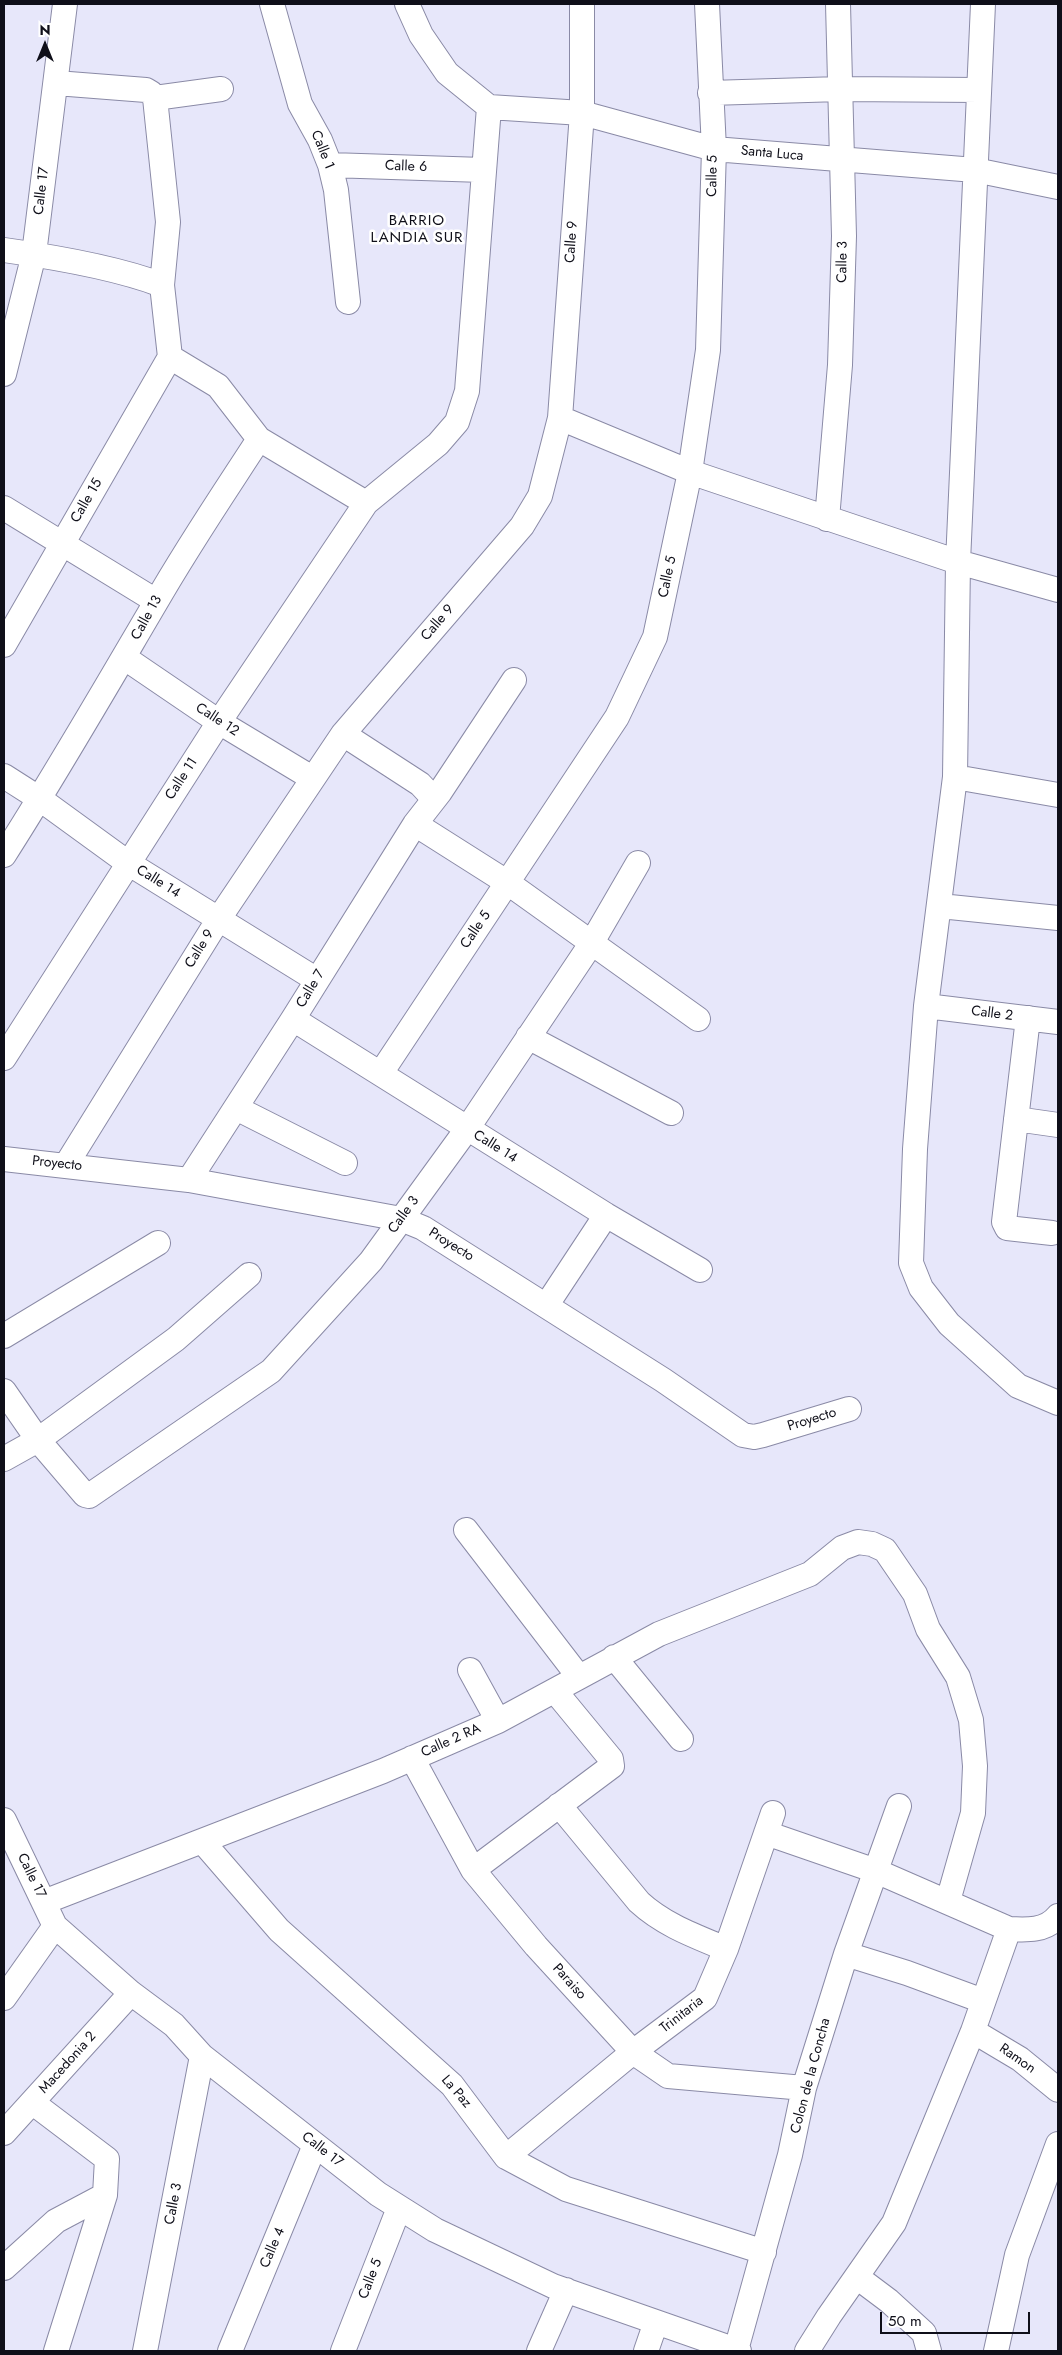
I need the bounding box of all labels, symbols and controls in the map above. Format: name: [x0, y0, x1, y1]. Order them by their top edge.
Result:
north arrow: [20, 20, 70, 70]
text: N: [39, 20, 51, 40]
street label: Calle 1: [307, 128, 337, 172]
street label: Santa Luca: [740, 143, 804, 165]
street label: Calle 5: [704, 155, 722, 197]
street label: Calle 6: [385, 158, 427, 176]
street label: Calle 17: [31, 166, 53, 216]
district label: BARRIO LANDIA SUR: [369, 212, 465, 247]
street label: Calle 9: [562, 220, 582, 264]
street label: Calle 3: [834, 241, 852, 283]
street label: Calle 15: [68, 476, 106, 526]
street label: Calle 5: [655, 555, 681, 599]
street label: Calle 13: [128, 593, 166, 643]
street label: Calle 9: [418, 602, 458, 644]
street label: Calle 12: [192, 700, 242, 740]
street label: Calle 11: [162, 755, 202, 803]
street label: Calle 14: [133, 862, 183, 902]
street label: Calle 5: [457, 908, 495, 952]
street label: Calle 9: [182, 927, 218, 971]
street label: Calle 7: [293, 967, 329, 1011]
street label: Calle 2: [970, 1003, 1014, 1025]
street label: Calle 14: [470, 1127, 520, 1167]
street label: Proyecto: [31, 1153, 83, 1175]
street label: Calle 3: [385, 1193, 423, 1237]
street label: Proyecto: [425, 1225, 477, 1265]
street label: Proyecto: [786, 1405, 838, 1435]
street label: Calle 2 RA: [419, 1720, 483, 1762]
street label: Calle 17: [13, 1851, 49, 1901]
street label: Paraiso: [549, 1961, 589, 2003]
street label: Trinitaria: [657, 1993, 707, 2037]
street label: Colon de la Concha: [788, 2017, 834, 2135]
street label: Macedonia 2: [36, 2029, 100, 2097]
street label: Ramon: [996, 2041, 1038, 2077]
street label: La Paz: [437, 2072, 475, 2112]
street label: Calle 17: [298, 2129, 346, 2171]
street label: Calle 3: [162, 2182, 186, 2226]
street label: Calle 4: [257, 2225, 289, 2271]
street label: Calle 5: [356, 2256, 386, 2302]
scale bar: [882, 2302, 1032, 2334]
text: 50 m: [888, 2310, 922, 2332]

